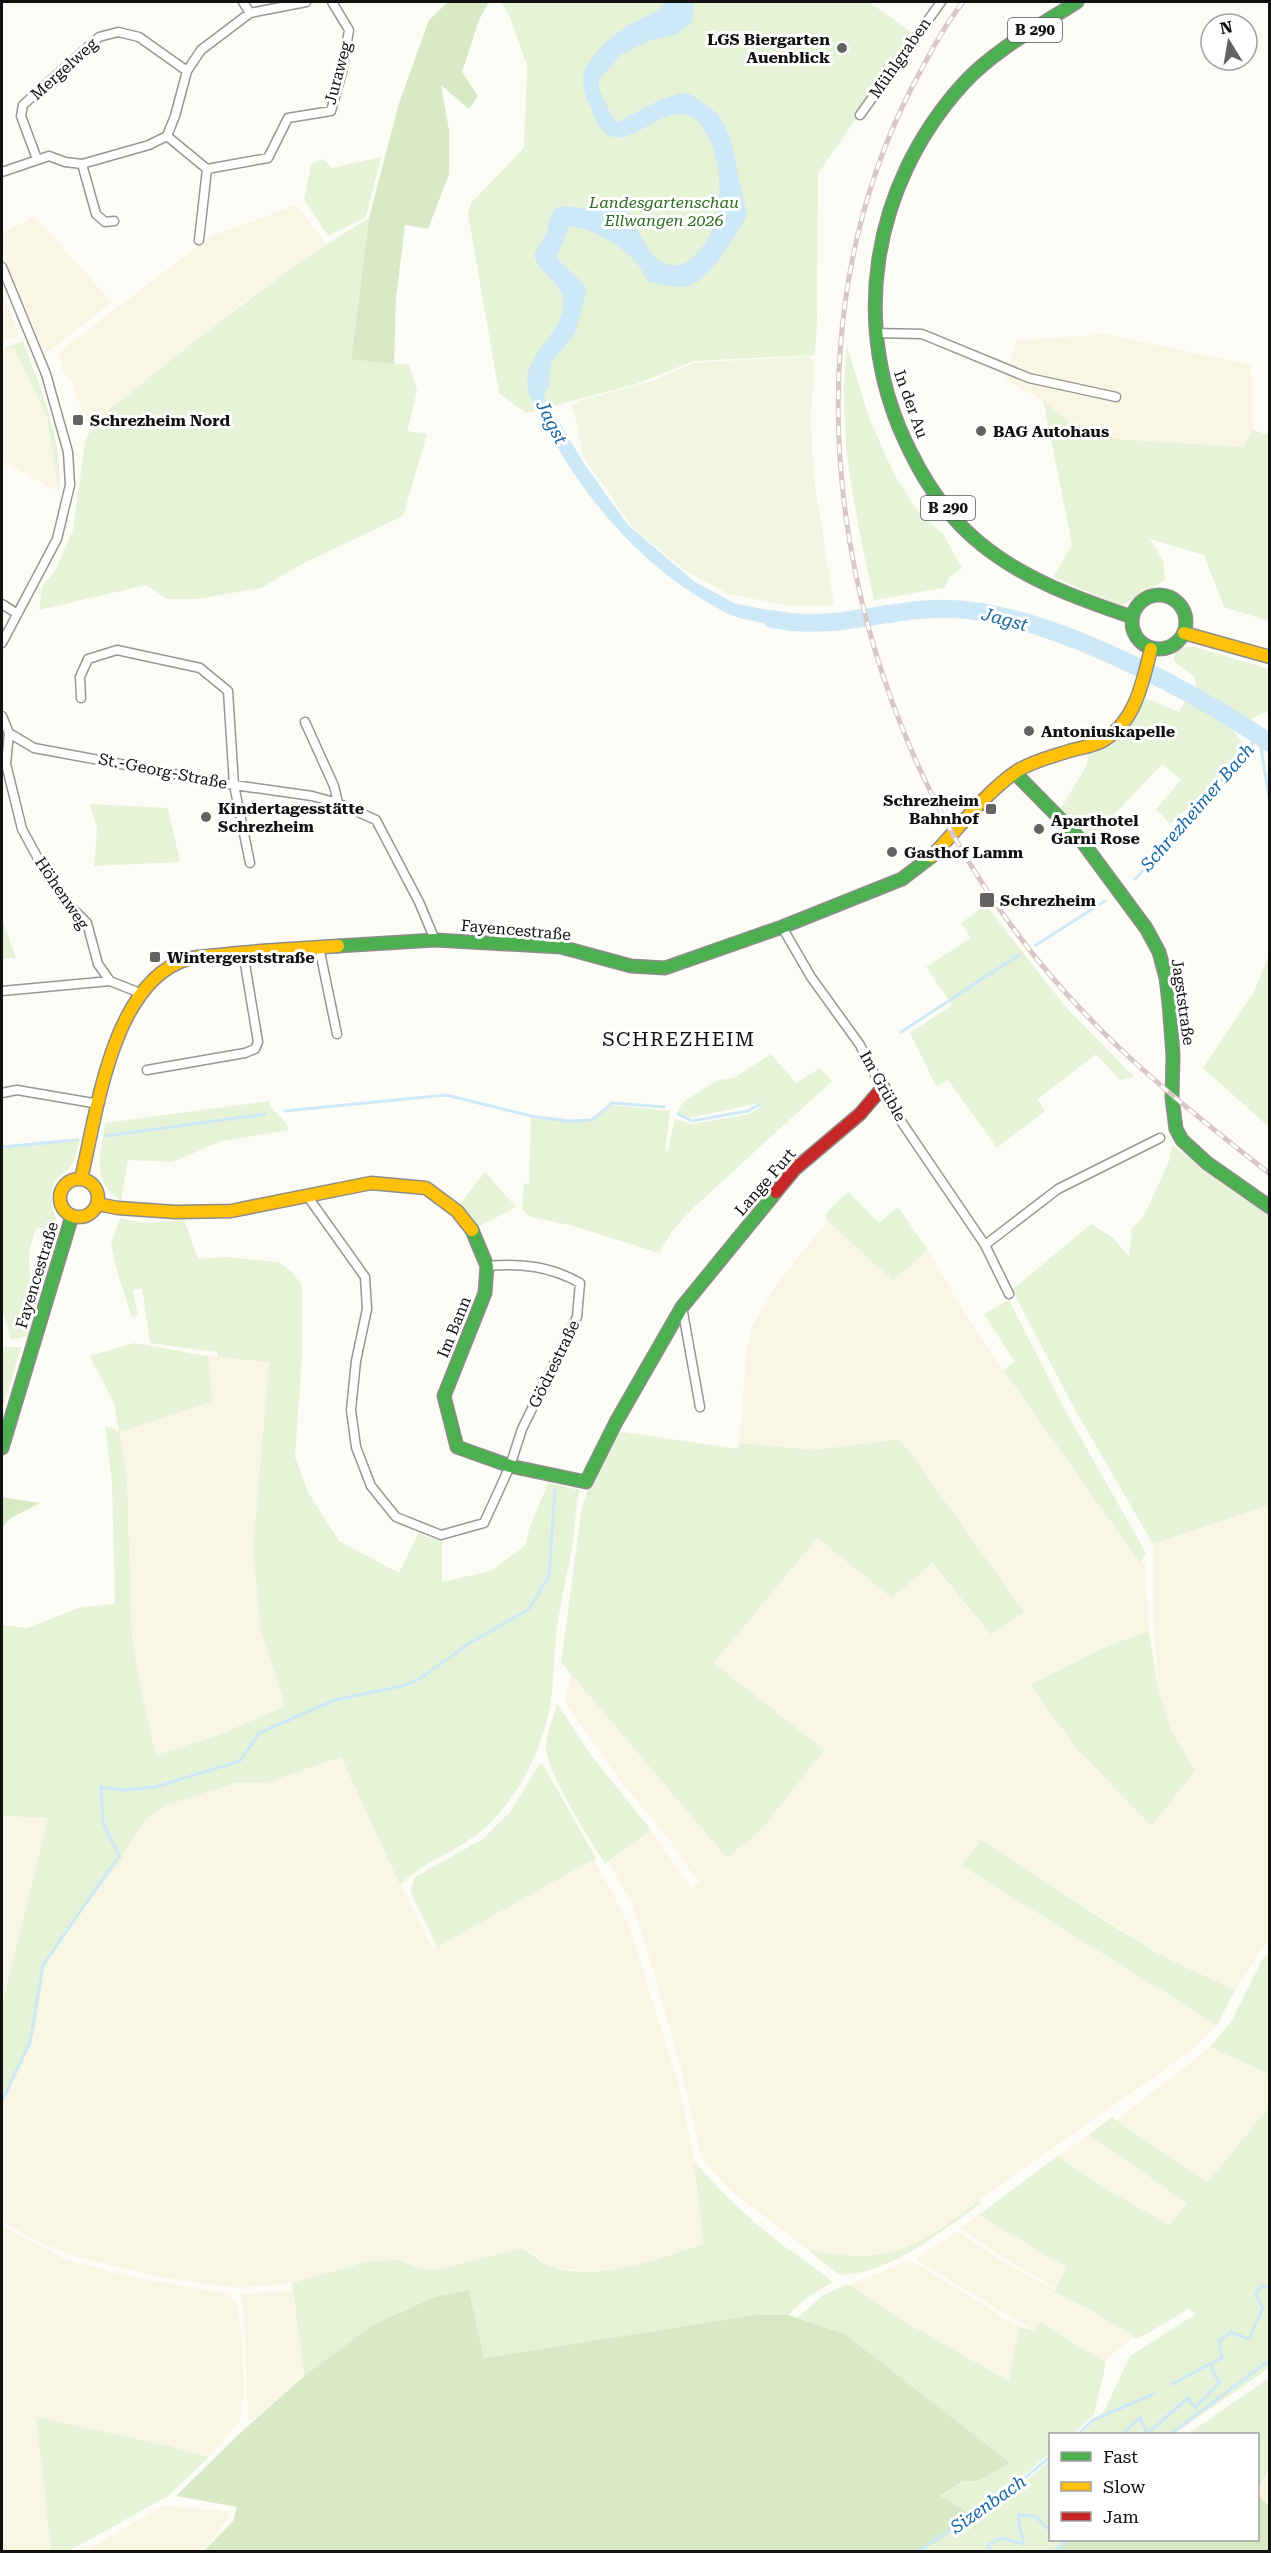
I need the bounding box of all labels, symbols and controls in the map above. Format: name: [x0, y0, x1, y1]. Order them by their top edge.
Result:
north arrow: [1199, 12, 1259, 72]
street label: Mühlgraben: [865, 14, 935, 102]
text: N: [1218, 17, 1234, 38]
road number: B 290: [1008, 18, 1062, 42]
place label: LGS Biergarten Auenblick: [707, 30, 830, 67]
street label: Mergelweg: [27, 34, 102, 104]
street label: Juraweg: [321, 39, 356, 106]
marker: LGS Biergarten Auenblick: [835, 41, 849, 55]
park label: Landesgartenschau Ellwangen 2026: [588, 193, 739, 230]
street label: In der Au: [890, 367, 932, 441]
water label: Jagst: [532, 396, 572, 448]
place label: Schrezheim Nord: [90, 411, 231, 430]
marker: Schrezheim Nord: [71, 413, 85, 427]
place label: BAG Autohaus: [993, 422, 1109, 441]
marker: BAG Autohaus: [974, 424, 988, 438]
road number: B 290: [921, 496, 975, 520]
water label: Jagst: [979, 603, 1031, 635]
place label: Antoniuskapelle: [1041, 722, 1175, 741]
marker: Antoniuskapelle: [1022, 724, 1036, 738]
water label: Schrezheimer Bach: [1135, 739, 1258, 876]
street label: St.-Georg-Straße: [97, 749, 229, 793]
place label: Schrezheim Bahnhof: [883, 791, 980, 828]
place label: Kindertagesstätte Schrezheim: [218, 799, 364, 836]
marker: Schrezheim Bahnhof: [984, 802, 998, 816]
marker: Kindertagesstätte Schrezheim: [199, 810, 213, 824]
place label: Aparthotel Garni Rose: [1051, 811, 1140, 848]
marker: Aparthotel Garni Rose: [1032, 822, 1046, 836]
place label: Gasthof Lamm: [904, 843, 1024, 862]
marker: Gasthof Lamm: [885, 845, 899, 859]
street label: Höhenweg: [31, 853, 94, 933]
marker: Schrezheim: [978, 891, 996, 909]
place label: Schrezheim: [1000, 891, 1096, 910]
street label: Fayencestraße: [460, 916, 572, 944]
place label: Wintergerststraße: [167, 948, 315, 967]
marker: Wintergerststraße: [148, 950, 162, 964]
street label: Jagststraße: [1168, 957, 1199, 1047]
district label: SCHREZHEIM: [602, 1027, 756, 1051]
street label: Im Grüble: [856, 1047, 910, 1125]
street label: Lange Furt: [731, 1144, 799, 1220]
street label: Fayencestraße: [12, 1219, 62, 1331]
street label: Im Bann: [433, 1294, 475, 1360]
street label: Gödrestraße: [525, 1317, 584, 1411]
legend: [1049, 2433, 1259, 2541]
text: Fast: [1103, 2446, 1138, 2467]
water label: Sizenbach: [945, 2470, 1030, 2538]
text: Slow: [1103, 2476, 1145, 2497]
text: Jam: [1103, 2506, 1139, 2527]

